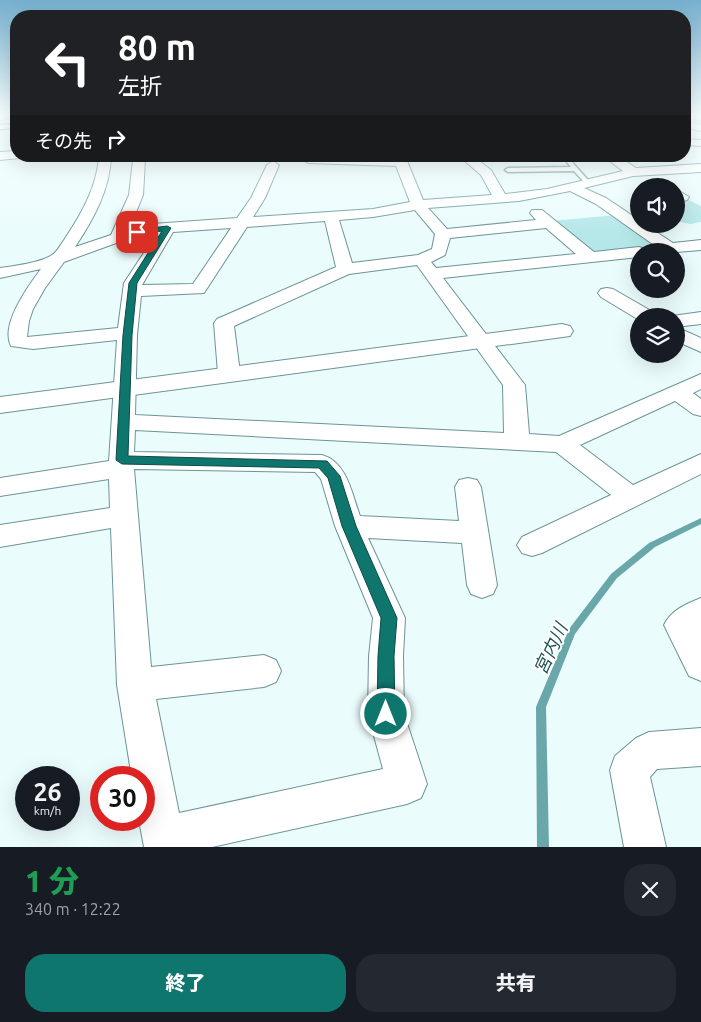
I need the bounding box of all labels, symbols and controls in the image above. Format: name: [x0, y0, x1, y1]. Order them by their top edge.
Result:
text: 80 m: [118, 27, 196, 67]
icon: left: [35, 30, 100, 95]
text: 左折: [118, 73, 162, 98]
icon: right: [102, 125, 130, 153]
text: その先: [35, 130, 92, 152]
map controls: [630, 178, 685, 363]
button: sound: [630, 178, 685, 233]
pin: [116, 211, 158, 253]
icon: arrive: [123, 218, 151, 246]
button: search: [630, 243, 685, 298]
button: layers: [630, 308, 685, 363]
water label: 宮内川: [530, 618, 571, 677]
position arrow: [359, 687, 411, 739]
speed limit sign: 30: [90, 766, 155, 831]
text: 26: [33, 778, 62, 806]
text: km/h: [34, 804, 61, 817]
text: 1 分: [25, 864, 79, 898]
button: close: [624, 864, 676, 916]
text: 340 m · 12:22: [25, 900, 121, 918]
button: 終了: [25, 954, 346, 1012]
button: 共有: [356, 954, 676, 1012]

